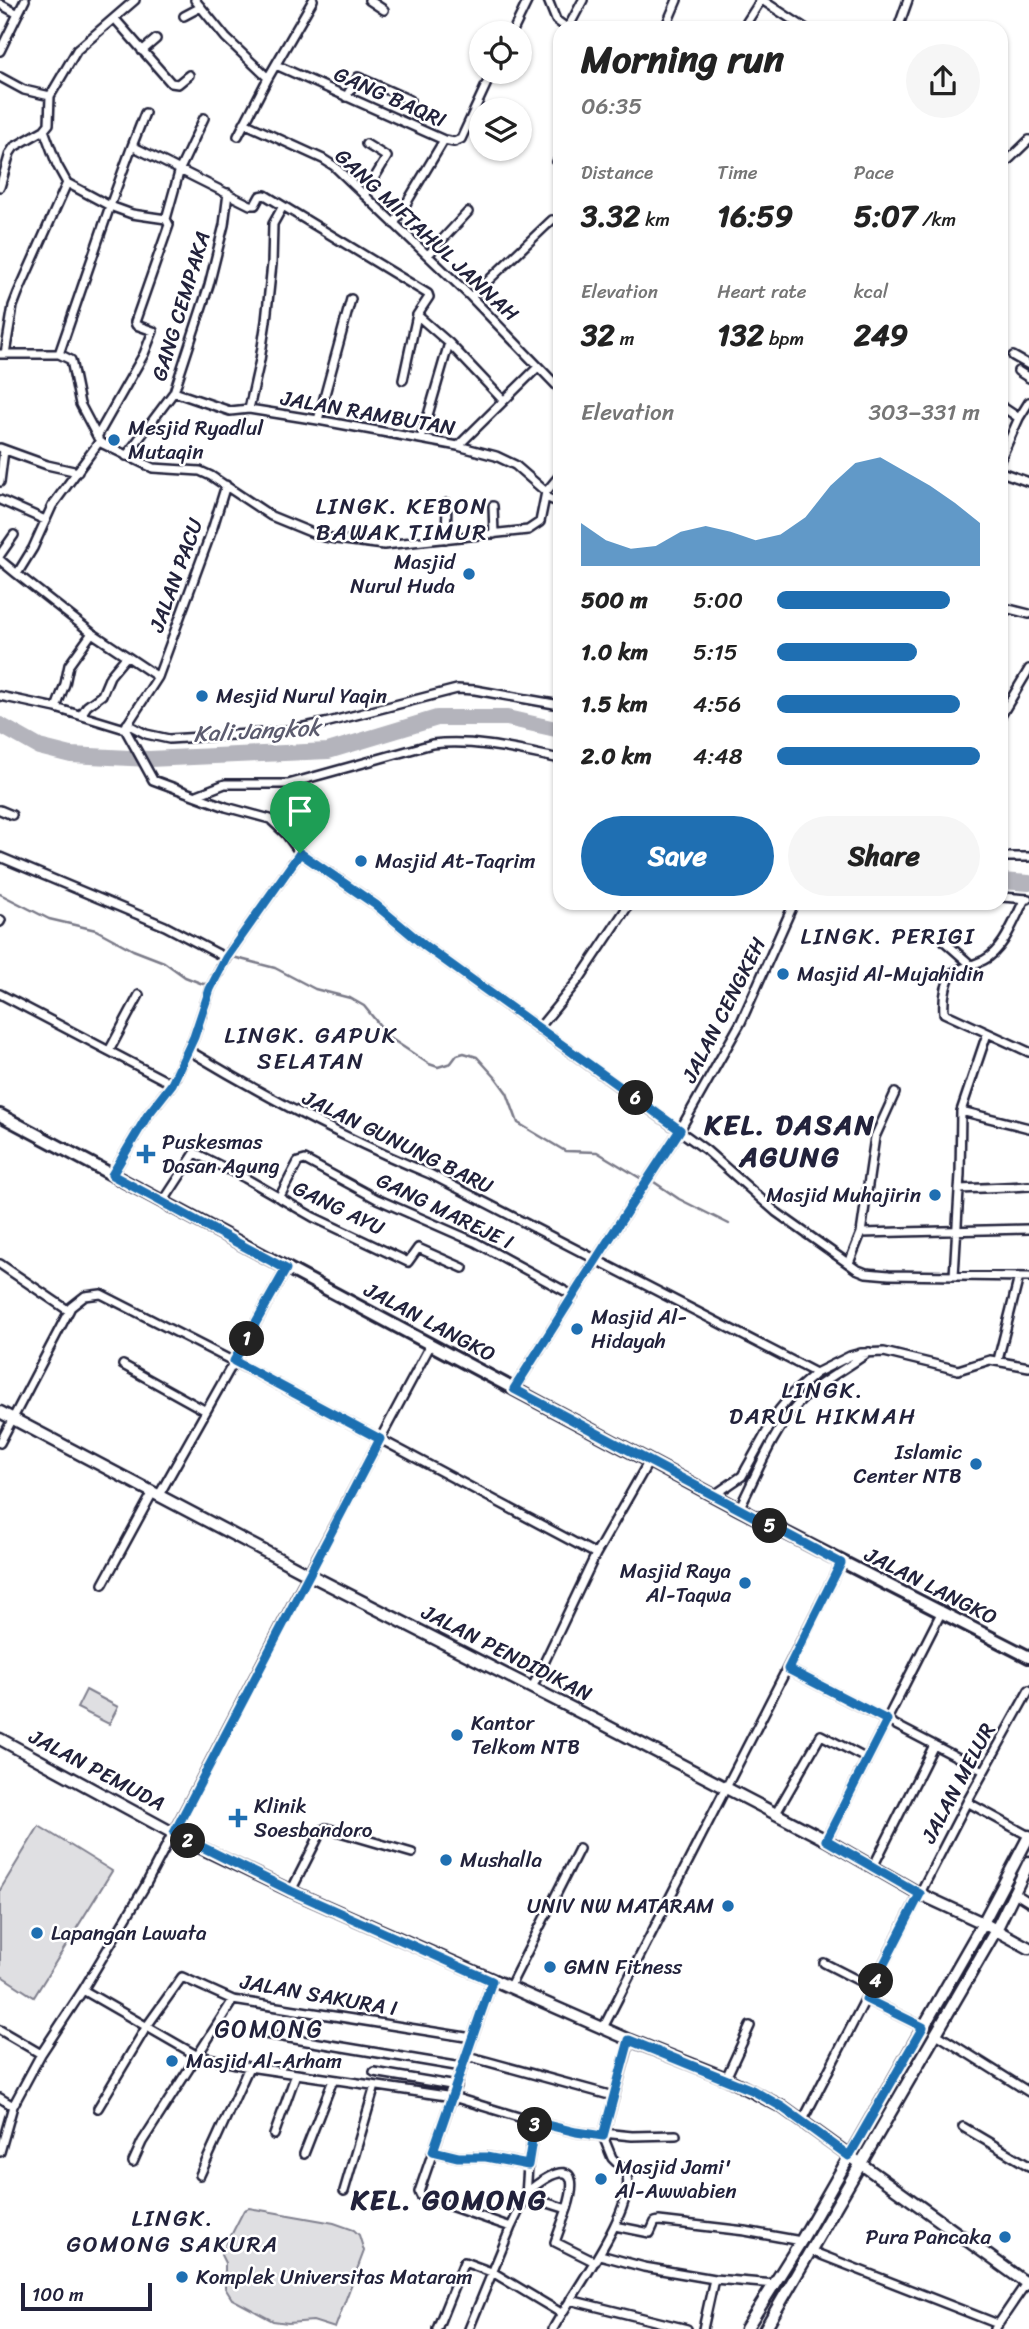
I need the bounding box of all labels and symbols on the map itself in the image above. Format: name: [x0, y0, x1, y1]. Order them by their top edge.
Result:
street label: GANG BAQRI: [328, 55, 453, 139]
street label: GANG MIFTAHUL JANNAH: [326, 139, 529, 332]
street label: GANG CEMPAKA: [140, 226, 222, 386]
street label: JALAN RAMBUTAN: [277, 379, 458, 447]
place label: Mesjid Ryadlul Mutaqin: [128, 409, 264, 471]
marker: Mesjid Ryadlul Mutaqin: [106, 432, 122, 448]
district label: LINGK. KEBON BAWAK TIMUR: [315, 486, 489, 553]
street label: JALAN PACU: [138, 512, 215, 638]
place label: Masjid Nurul Huda: [350, 543, 457, 605]
marker: Masjid Nurul Huda: [461, 566, 477, 582]
place label: Mesjid Nurul Yaqin: [216, 677, 387, 715]
marker: Mesjid Nurul Yaqin: [194, 688, 210, 704]
water label: Kali Jangkok: [193, 707, 324, 755]
pin: [270, 781, 330, 853]
place label: Masjid At-Taqrim: [375, 842, 535, 880]
marker: Masjid At-Taqrim: [353, 853, 369, 869]
district label: LINGK. PERIGI: [801, 916, 976, 957]
street label: JALAN CENGKEH: [670, 930, 777, 1090]
place label: Masjid Al-Mujahidin: [797, 955, 984, 993]
marker: Masjid Al-Mujahidin: [775, 966, 791, 982]
district label: LINGK. GAPUK SELATAN: [224, 1015, 398, 1082]
street label: JALAN GUNUNG BARU: [295, 1079, 500, 1205]
pin: 6: [618, 1080, 654, 1116]
district label: KEL. DASAN AGUNG: [703, 1100, 876, 1181]
place label: Puskesmas Dasan Agung: [162, 1123, 280, 1185]
marker: Puskesmas Dasan Agung: [136, 1144, 156, 1164]
street label: GANG MAREJE I: [370, 1161, 521, 1261]
street label: GANG AYU: [286, 1169, 392, 1247]
place label: Masjid Muhajirin: [766, 1176, 921, 1214]
marker: Masjid Muhajirin: [927, 1187, 943, 1203]
street label: JALAN LANGKO: [356, 1271, 503, 1373]
place label: Masjid Al- Hidayah: [591, 1298, 687, 1360]
marker: Masjid Al- Hidayah: [569, 1321, 585, 1337]
pin: 1: [230, 1322, 264, 1356]
district label: LINGK. DARUL HIKMAH: [729, 1370, 917, 1437]
place label: Islamic Center NTB: [854, 1433, 963, 1495]
marker: Islamic Center NTB: [968, 1456, 984, 1472]
pin: 5: [752, 1508, 788, 1544]
street label: JALAN LANGKO: [857, 1536, 1004, 1636]
place label: Masjid Raya Al-Taqwa: [620, 1552, 731, 1614]
marker: Masjid Raya Al-Taqwa: [737, 1575, 753, 1591]
street label: JALAN PENDIDIKAN: [414, 1593, 599, 1713]
place label: Kantor Telkom NTB: [471, 1704, 580, 1766]
street label: JALAN MELUR: [910, 1716, 1006, 1851]
street label: JALAN PEMUDA: [21, 1718, 172, 1822]
marker: Kantor Telkom NTB: [449, 1727, 465, 1743]
place label: Klinik Soesbandoro: [254, 1787, 373, 1849]
marker: Klinik Soesbandoro: [228, 1808, 248, 1828]
pin: 2: [170, 1824, 206, 1858]
place label: Mushalla: [460, 1841, 543, 1879]
marker: Mushalla: [438, 1852, 454, 1868]
place label: UNIV NW MATARAM: [527, 1887, 714, 1925]
marker: UNIV NW MATARAM: [720, 1898, 736, 1914]
place label: Lapangan Lawata: [51, 1914, 207, 1952]
marker: Lapangan Lawata: [29, 1925, 45, 1941]
place label: GMN Fitness: [564, 1948, 682, 1986]
marker: GMN Fitness: [542, 1959, 558, 1975]
street label: JALAN SAKURA I: [237, 1962, 401, 2028]
pin: 4: [858, 1964, 894, 1998]
district label: GOMONG: [214, 2008, 324, 2050]
place label: Masjid Al-Arham: [186, 2042, 342, 2080]
marker: Masjid Al-Arham: [164, 2053, 180, 2069]
pin: 3: [518, 2108, 552, 2142]
place label: Masjid Jami' Al-Awwabien: [614, 2148, 737, 2210]
marker: Masjid Jami' Al-Awwabien: [593, 2171, 609, 2187]
district label: KEL. GOMONG: [350, 2175, 547, 2224]
district label: LINGK. GOMONG SAKURA: [67, 2198, 279, 2265]
place label: Pura Pancaka: [865, 2218, 991, 2256]
marker: Pura Pancaka: [997, 2229, 1013, 2245]
place label: Komplek Universitas Mataram: [196, 2258, 473, 2296]
marker: Komplek Universitas Mataram: [174, 2269, 190, 2285]
scale bar: [21, 2280, 152, 2312]

